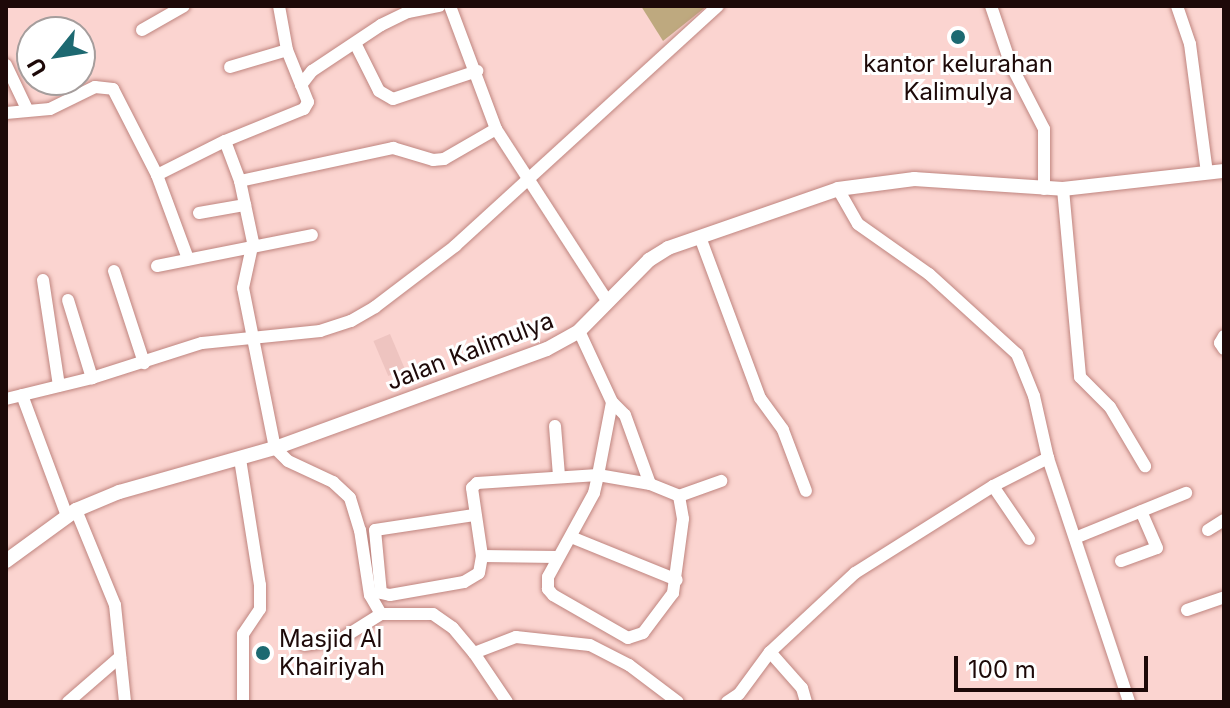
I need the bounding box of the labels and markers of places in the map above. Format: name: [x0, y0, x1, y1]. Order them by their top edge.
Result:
marker: kantor kelurahan Kalimulya: [949, 28, 967, 46]
place label: kantor kelurahan Kalimulya: [863, 50, 1053, 106]
place label: Masjid Al Khairiyah: [279, 625, 385, 681]
marker: Masjid Al Khairiyah: [254, 644, 272, 662]

